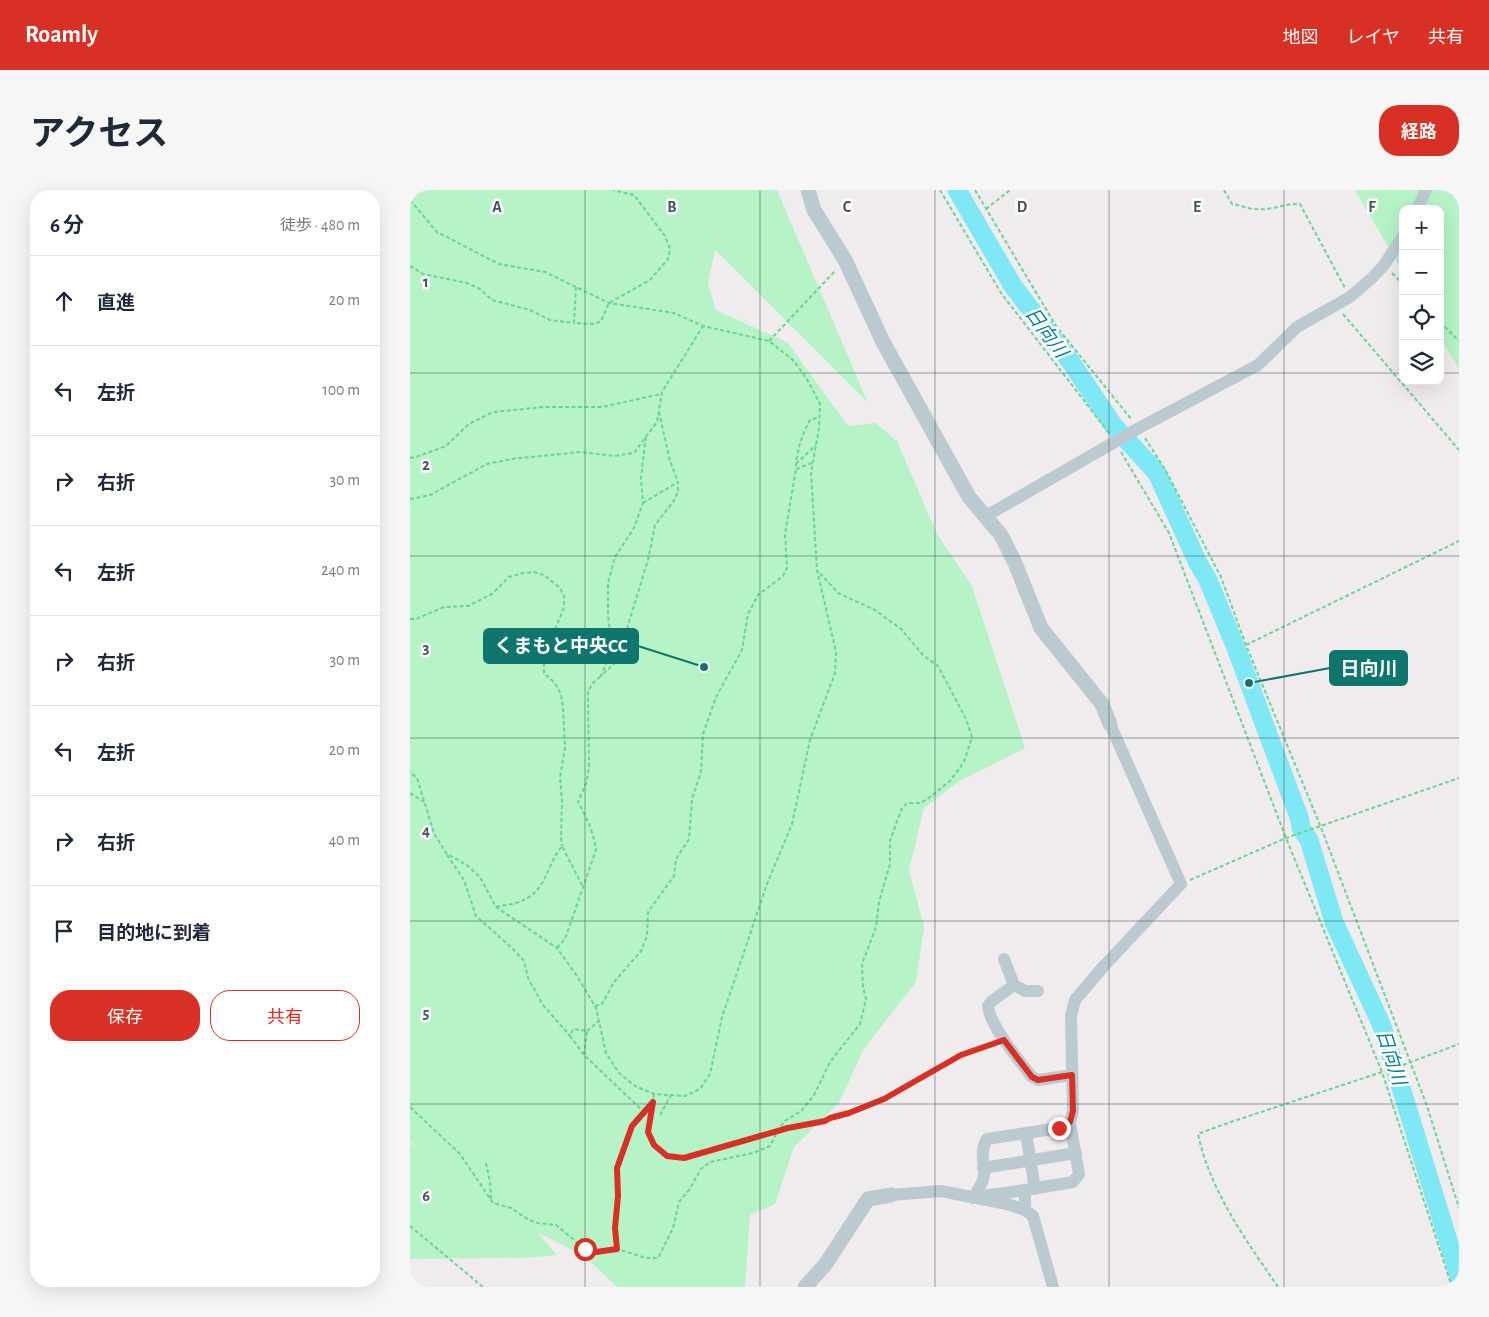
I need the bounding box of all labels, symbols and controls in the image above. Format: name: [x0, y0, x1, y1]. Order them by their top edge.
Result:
text: Roamly: [25, 23, 98, 47]
text: 地図: [1283, 29, 1319, 47]
text: レイヤ: [1347, 29, 1400, 47]
text: 共有: [1428, 29, 1464, 47]
button: 経路: [1379, 105, 1459, 156]
text: アクセス: [30, 117, 168, 152]
text: A: [492, 199, 502, 215]
text: B: [667, 199, 677, 215]
text: C: [843, 199, 852, 215]
text: D: [1017, 199, 1028, 215]
text: E: [1193, 199, 1201, 215]
text: F: [1368, 199, 1376, 215]
map controls: [1399, 205, 1444, 385]
button: +: [1399, 205, 1444, 250]
text: 6 分: [50, 215, 84, 236]
text: 徒歩 · 480 m: [280, 217, 360, 233]
button: −: [1399, 250, 1444, 295]
text: 1: [423, 274, 429, 290]
icon: ahead: [50, 287, 78, 315]
text: 20 m: [329, 292, 360, 308]
text: 直進: [97, 294, 135, 313]
button: locate: [1399, 295, 1444, 340]
water label: 日向川: [1021, 304, 1072, 363]
button: layers: [1399, 340, 1444, 385]
icon: left: [50, 377, 78, 405]
text: 100 m: [322, 382, 360, 398]
text: 左折: [97, 384, 135, 403]
text: 2: [422, 457, 430, 473]
icon: right: [50, 467, 78, 495]
text: 30 m: [330, 472, 360, 488]
text: 右折: [97, 474, 135, 493]
icon: left: [50, 557, 78, 585]
text: 240 m: [321, 562, 360, 578]
text: 左折: [97, 564, 135, 583]
callout: くまもと中央CC: [484, 629, 638, 663]
text: くまもと中央CC: [494, 636, 628, 656]
text: 3: [423, 640, 430, 656]
icon: right: [50, 647, 78, 675]
callout: 日向川: [1330, 651, 1407, 685]
text: 30 m: [330, 652, 360, 668]
text: 右折: [97, 654, 135, 673]
text: 日向川: [1340, 658, 1398, 679]
icon: left: [50, 737, 78, 765]
text: 20 m: [329, 742, 360, 758]
text: 左折: [97, 744, 135, 763]
text: 4: [422, 823, 430, 839]
icon: right: [50, 827, 78, 855]
text: 40 m: [328, 832, 360, 848]
text: 右折: [97, 834, 135, 853]
icon: arrive: [50, 917, 78, 945]
text: 目的地に到着: [97, 924, 211, 943]
button: 保存: [50, 990, 200, 1041]
button: 共有: [210, 990, 360, 1041]
text: 5: [423, 1005, 430, 1021]
water label: 日向川: [1373, 1027, 1410, 1089]
route end: [1048, 1117, 1071, 1140]
text: 6: [422, 1188, 430, 1204]
route start: [574, 1238, 597, 1261]

